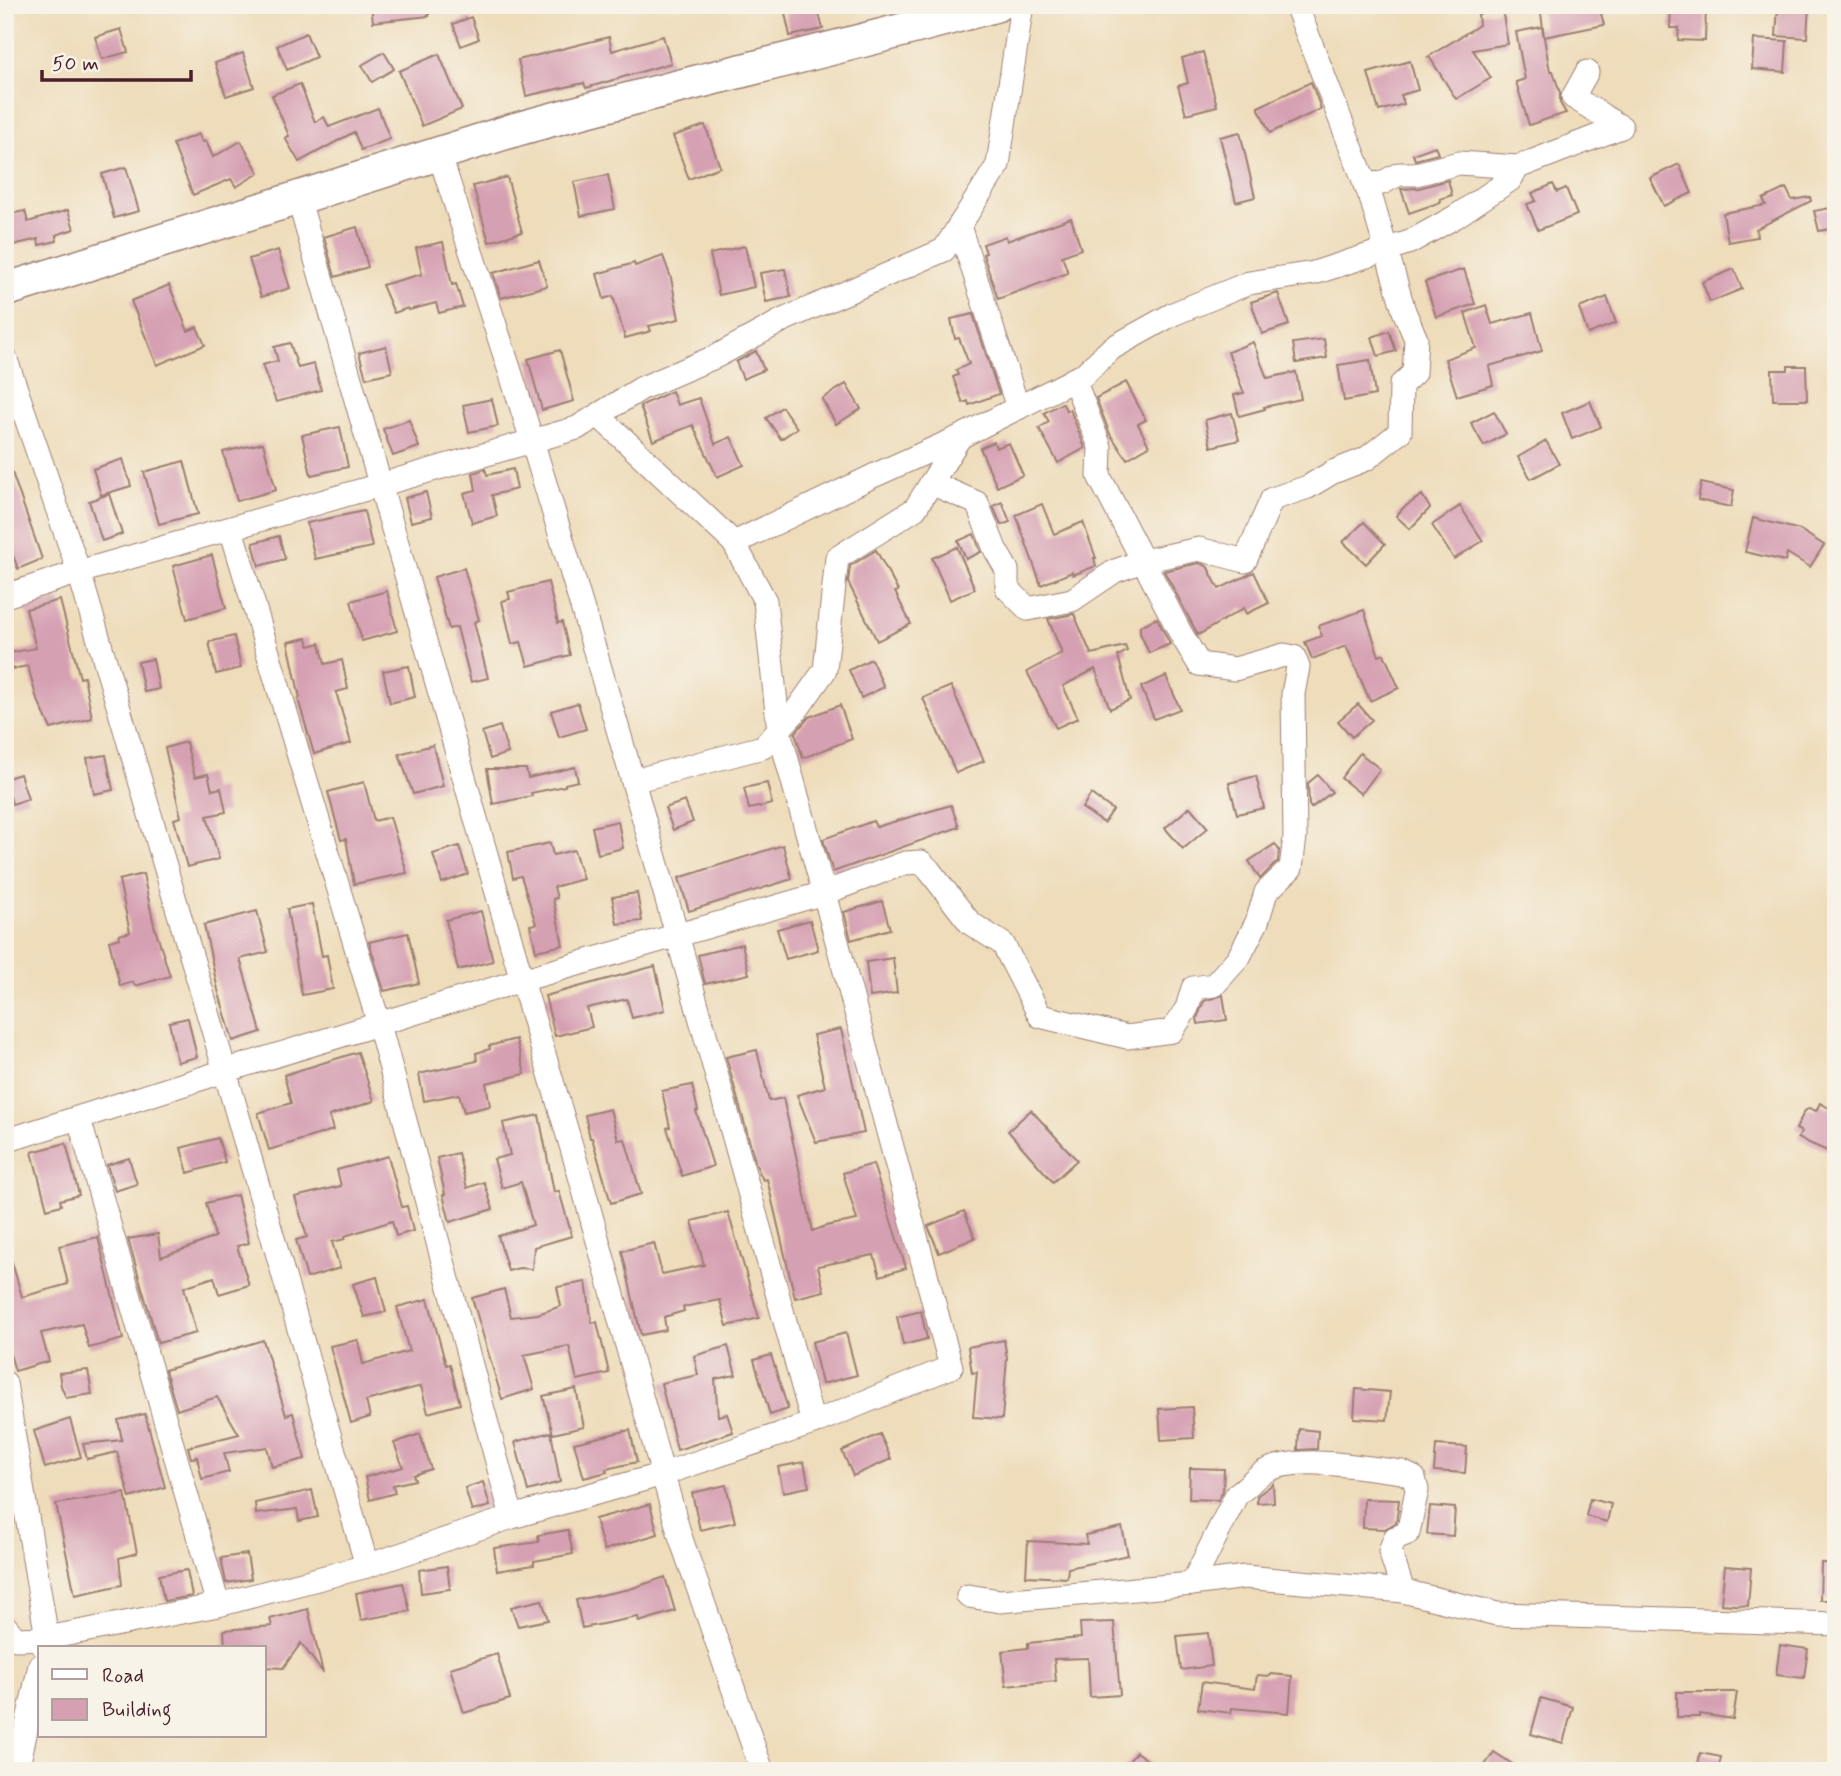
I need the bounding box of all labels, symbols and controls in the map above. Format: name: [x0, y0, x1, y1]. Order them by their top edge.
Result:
scale bar: [42, 38, 191, 82]
text: 50 m: [52, 50, 99, 78]
legend: [38, 1646, 266, 1738]
text: Road: [102, 1662, 144, 1690]
text: Building: [102, 1696, 172, 1726]

